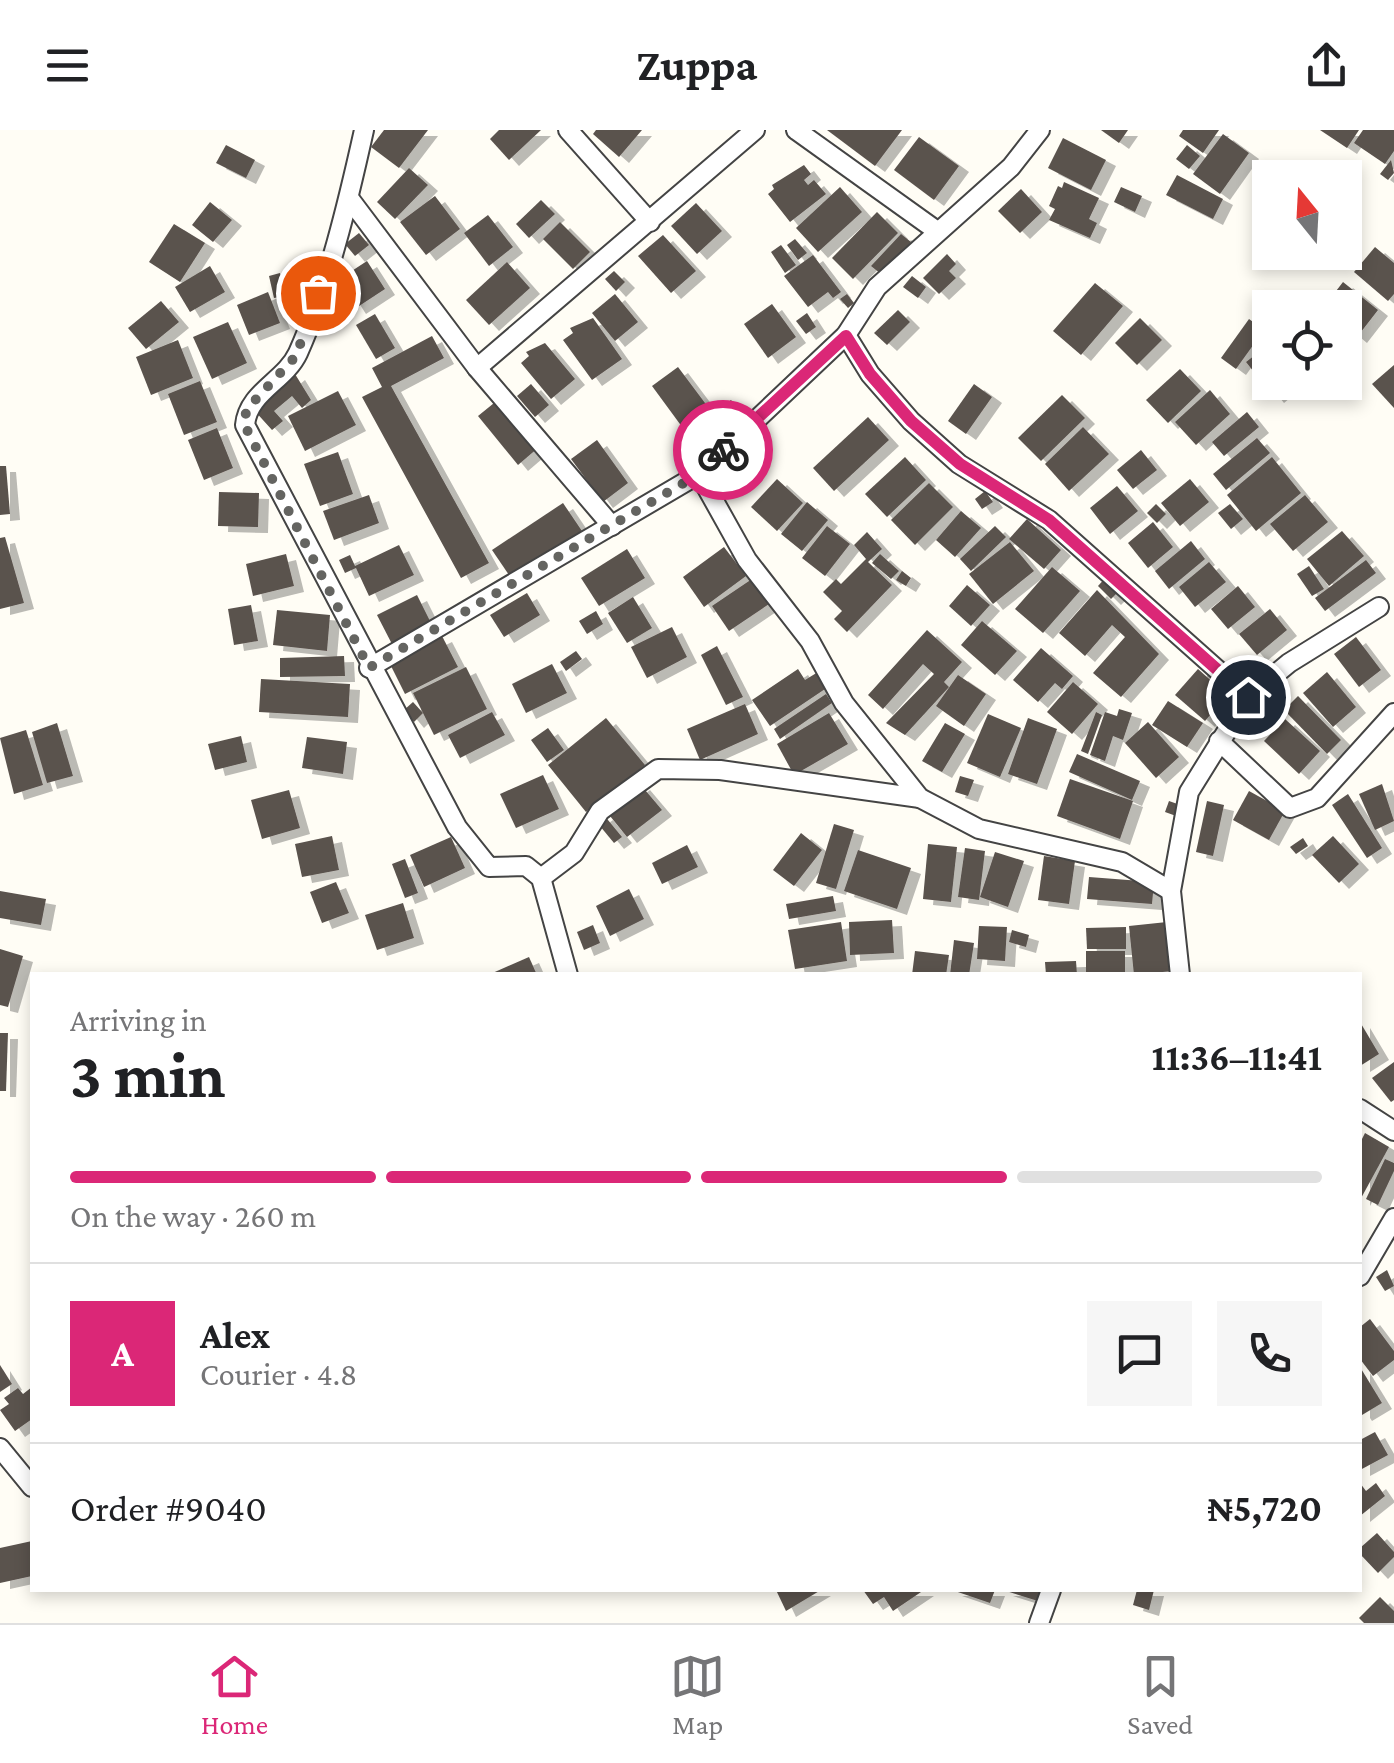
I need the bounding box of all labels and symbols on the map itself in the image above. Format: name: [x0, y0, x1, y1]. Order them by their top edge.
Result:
north arrow: [1252, 160, 1362, 270]
pin: [276, 251, 361, 336]
courier: [673, 400, 773, 500]
pin: [1206, 655, 1291, 740]

